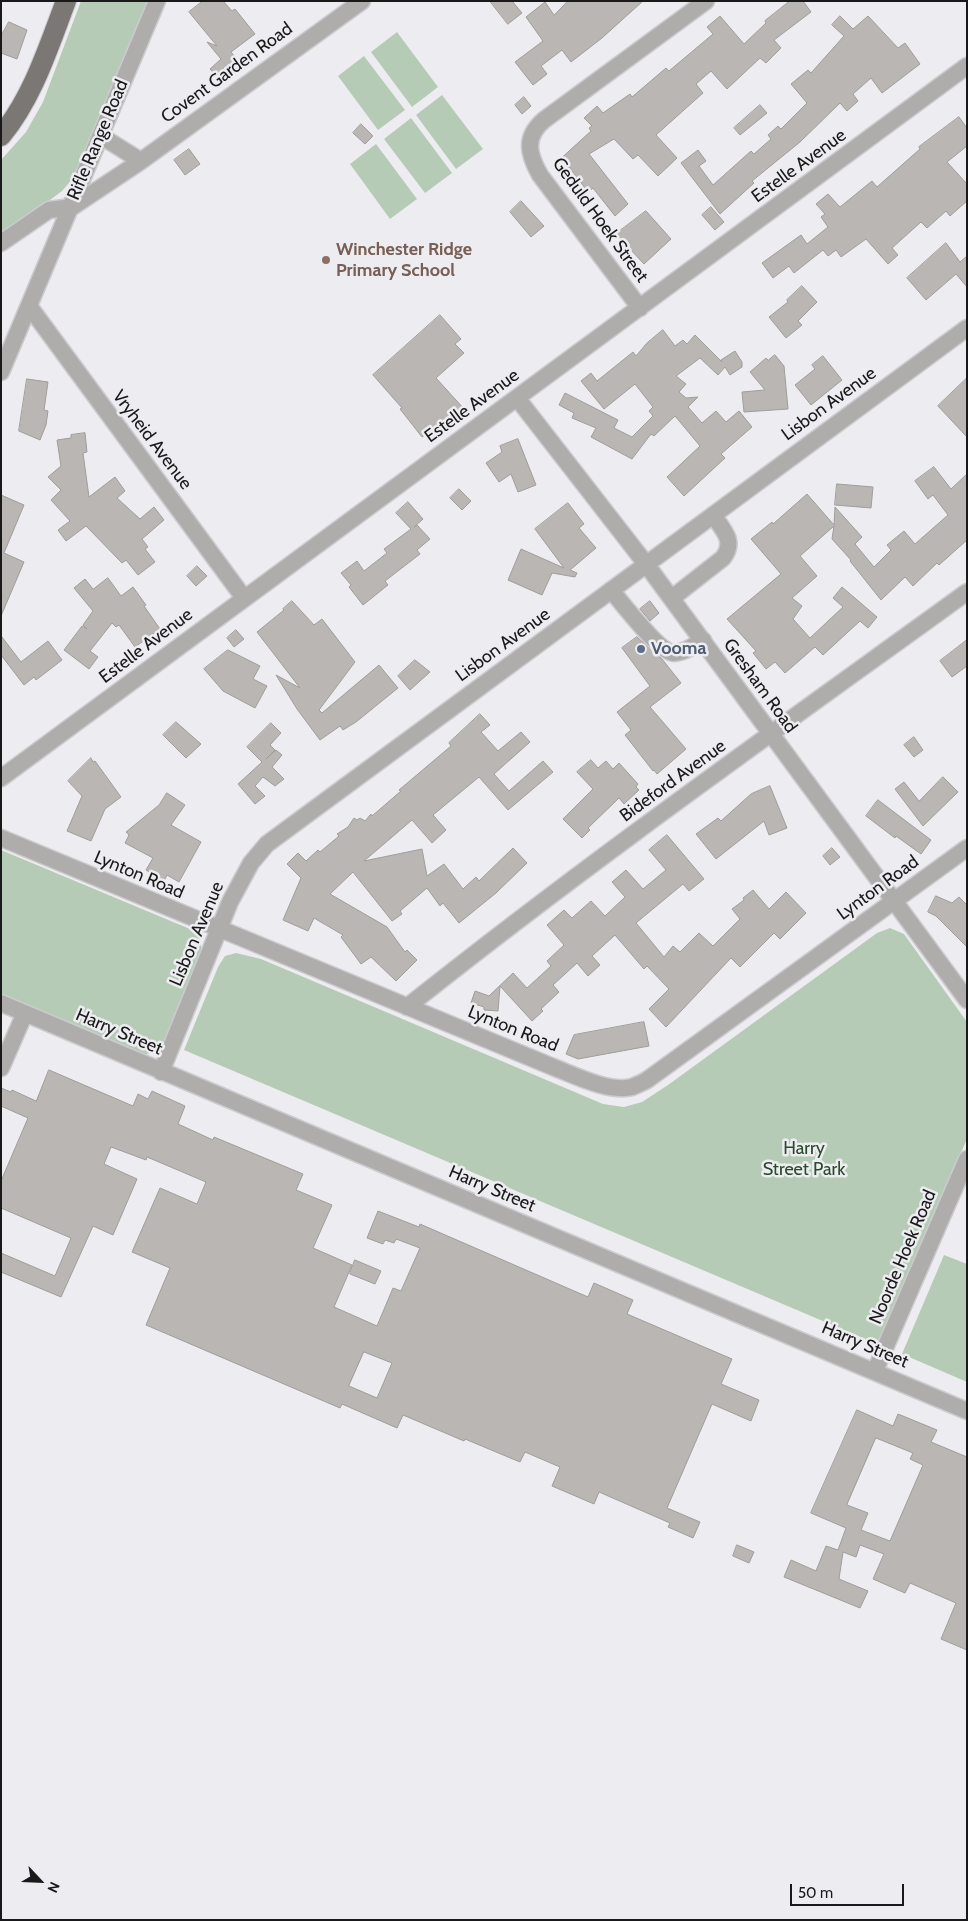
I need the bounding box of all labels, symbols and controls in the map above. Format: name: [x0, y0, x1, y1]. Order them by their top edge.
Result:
street label: Covent Garden Road: [157, 18, 297, 128]
street label: Rifle Range Road: [63, 77, 133, 203]
street label: Estelle Avenue: [748, 125, 850, 207]
street label: Geduld Hoek Street: [548, 153, 652, 287]
place label: Winchester Ridge Primary School: [336, 239, 472, 282]
marker: Winchester Ridge Primary School: [320, 254, 332, 266]
street label: Lisbon Avenue: [778, 363, 880, 445]
street label: Estelle Avenue: [421, 365, 523, 447]
street label: Vryheid Avenue: [108, 386, 196, 494]
street label: Estelle Avenue: [95, 604, 197, 688]
street label: Lisbon Avenue: [452, 604, 554, 686]
street label: Gresham Road: [719, 635, 801, 737]
place label: Vooma: [651, 638, 706, 660]
marker: Vooma: [635, 643, 647, 655]
street label: Bideford Avenue: [616, 735, 730, 827]
street label: Lynton Road: [91, 846, 187, 904]
street label: Lynton Road: [833, 851, 923, 925]
street label: Lisbon Avenue: [165, 879, 229, 989]
street label: Lynton Road: [465, 1001, 561, 1057]
street label: Harry Street: [72, 1004, 166, 1060]
park label: Harry Street Park: [763, 1138, 845, 1180]
street label: Harry Street: [445, 1161, 539, 1217]
street label: Noorde Hoek Road: [865, 1187, 941, 1327]
street label: Harry Street: [818, 1317, 912, 1373]
north arrow: [15, 1856, 65, 1906]
scale bar: [793, 1874, 907, 1906]
text: N: [43, 1879, 64, 1896]
text: 50 m: [798, 1884, 833, 1902]

